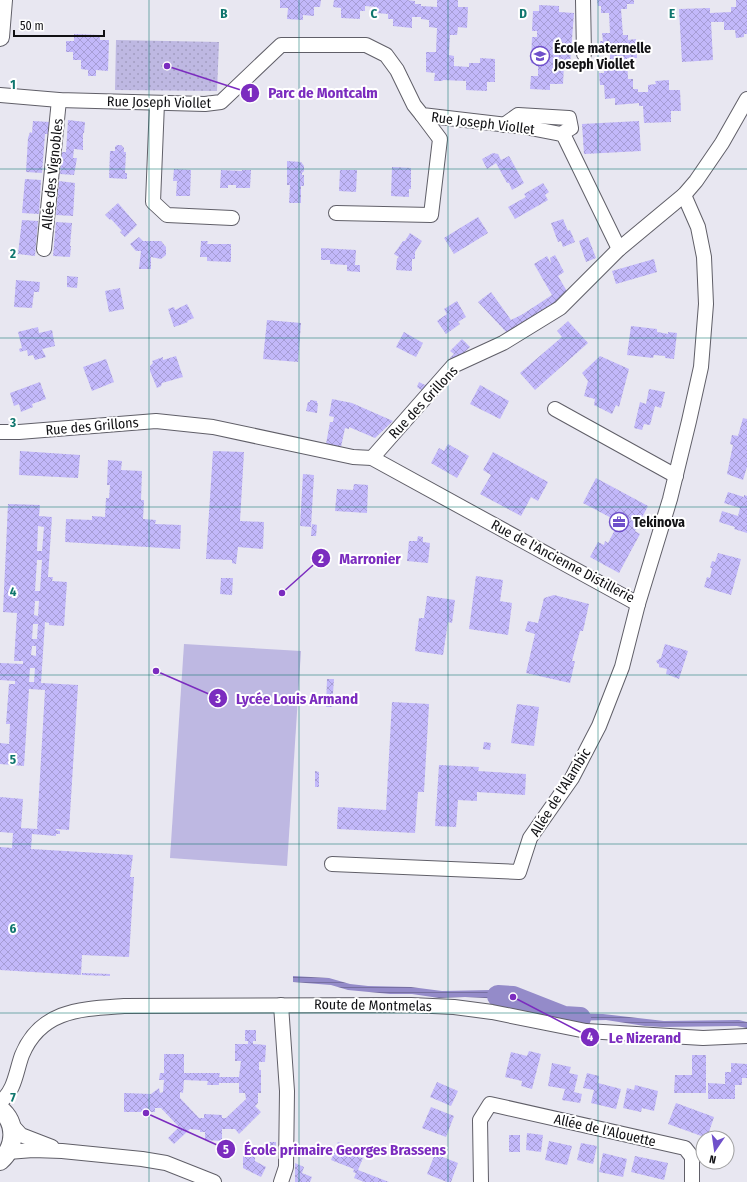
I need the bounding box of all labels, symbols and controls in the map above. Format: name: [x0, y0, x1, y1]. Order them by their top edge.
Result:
text: B: [220, 6, 228, 21]
text: C: [371, 6, 378, 21]
text: D: [519, 6, 527, 21]
text: E: [669, 6, 675, 21]
scale bar: [14, 12, 104, 38]
text: 50 m: [20, 19, 44, 33]
place label: École maternelle Joseph Viollet: [553, 39, 651, 73]
school or university icon: École maternelle Joseph Viollet: [529, 45, 551, 67]
text: 1: [10, 77, 16, 92]
callout: Parc de Montcalm: [240, 80, 386, 107]
text: Parc de Montcalm: [268, 84, 378, 102]
text: 1: [247, 86, 253, 100]
street label: Rue Joseph Viollet: [107, 93, 212, 112]
street label: Rue Joseph Viollet: [430, 109, 536, 138]
street label: Allée des Vignobles: [38, 118, 67, 230]
text: 2: [9, 246, 16, 261]
street label: Rue des Grillons: [385, 362, 461, 442]
street label: Rue des Grillons: [45, 414, 139, 439]
text: 3: [9, 415, 16, 430]
office icon: Tekinova: [608, 511, 630, 533]
place label: Tekinova: [633, 514, 685, 531]
street label: Rue de l'Ancienne Distillerie: [488, 516, 638, 607]
callout: Marronier: [311, 545, 409, 572]
text: Marronier: [339, 550, 401, 568]
text: 2: [317, 552, 324, 566]
text: 4: [10, 584, 17, 599]
callout: Lycée Louis Armand: [208, 685, 366, 712]
text: Lycée Louis Armand: [236, 690, 358, 708]
text: 3: [214, 692, 221, 706]
street label: Allée de l'Alambic: [526, 745, 594, 840]
text: 5: [10, 752, 16, 767]
text: 6: [10, 921, 17, 936]
street label: Route de Montmelas: [314, 996, 432, 1015]
callout: Le Nizerand: [580, 1024, 689, 1051]
text: Le Nizerand: [609, 1029, 681, 1047]
text: 4: [587, 1030, 593, 1044]
text: 7: [10, 1090, 16, 1105]
street label: Allée de l'Alouette: [552, 1111, 657, 1150]
north arrow: [695, 1130, 735, 1170]
callout: École primaire Georges Brassens: [216, 1136, 454, 1163]
text: École primaire Georges Brassens: [244, 1141, 446, 1159]
text: 5: [223, 1143, 229, 1157]
text: N: [708, 1152, 718, 1166]

